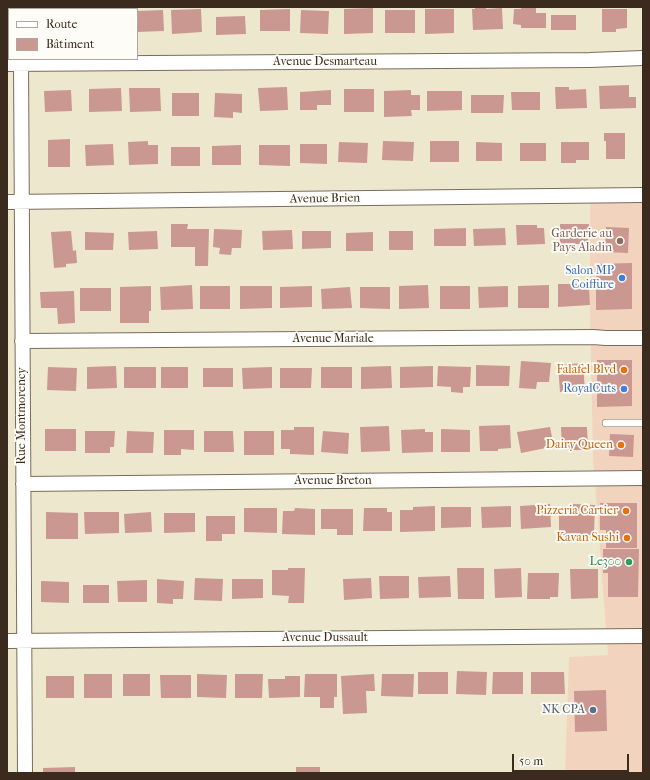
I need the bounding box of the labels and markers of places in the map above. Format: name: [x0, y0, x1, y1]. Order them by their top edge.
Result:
place label: Garderie au Pays Aladin: [551, 227, 612, 255]
marker: Garderie au Pays Aladin: [615, 236, 625, 246]
place label: Salon MP Coiffure: [565, 264, 614, 292]
marker: Salon MP Coiffure: [617, 273, 627, 283]
place label: Falafel Blvd: [556, 363, 616, 377]
marker: Falafel Blvd: [619, 365, 629, 375]
place label: RoyalCuts: [563, 382, 616, 396]
marker: RoyalCuts: [619, 384, 629, 394]
place label: Dairy Queen: [546, 438, 613, 452]
marker: Dairy Queen: [616, 440, 626, 450]
place label: Pizzeria Cartier: [536, 504, 618, 518]
marker: Pizzeria Cartier: [621, 506, 631, 516]
place label: Kavan Sushi: [556, 531, 619, 545]
marker: Kavan Sushi: [622, 533, 632, 543]
place label: Le300: [590, 555, 621, 569]
marker: Le300: [624, 557, 634, 567]
place label: NK CPA: [542, 703, 585, 717]
marker: NK CPA: [588, 705, 598, 715]

